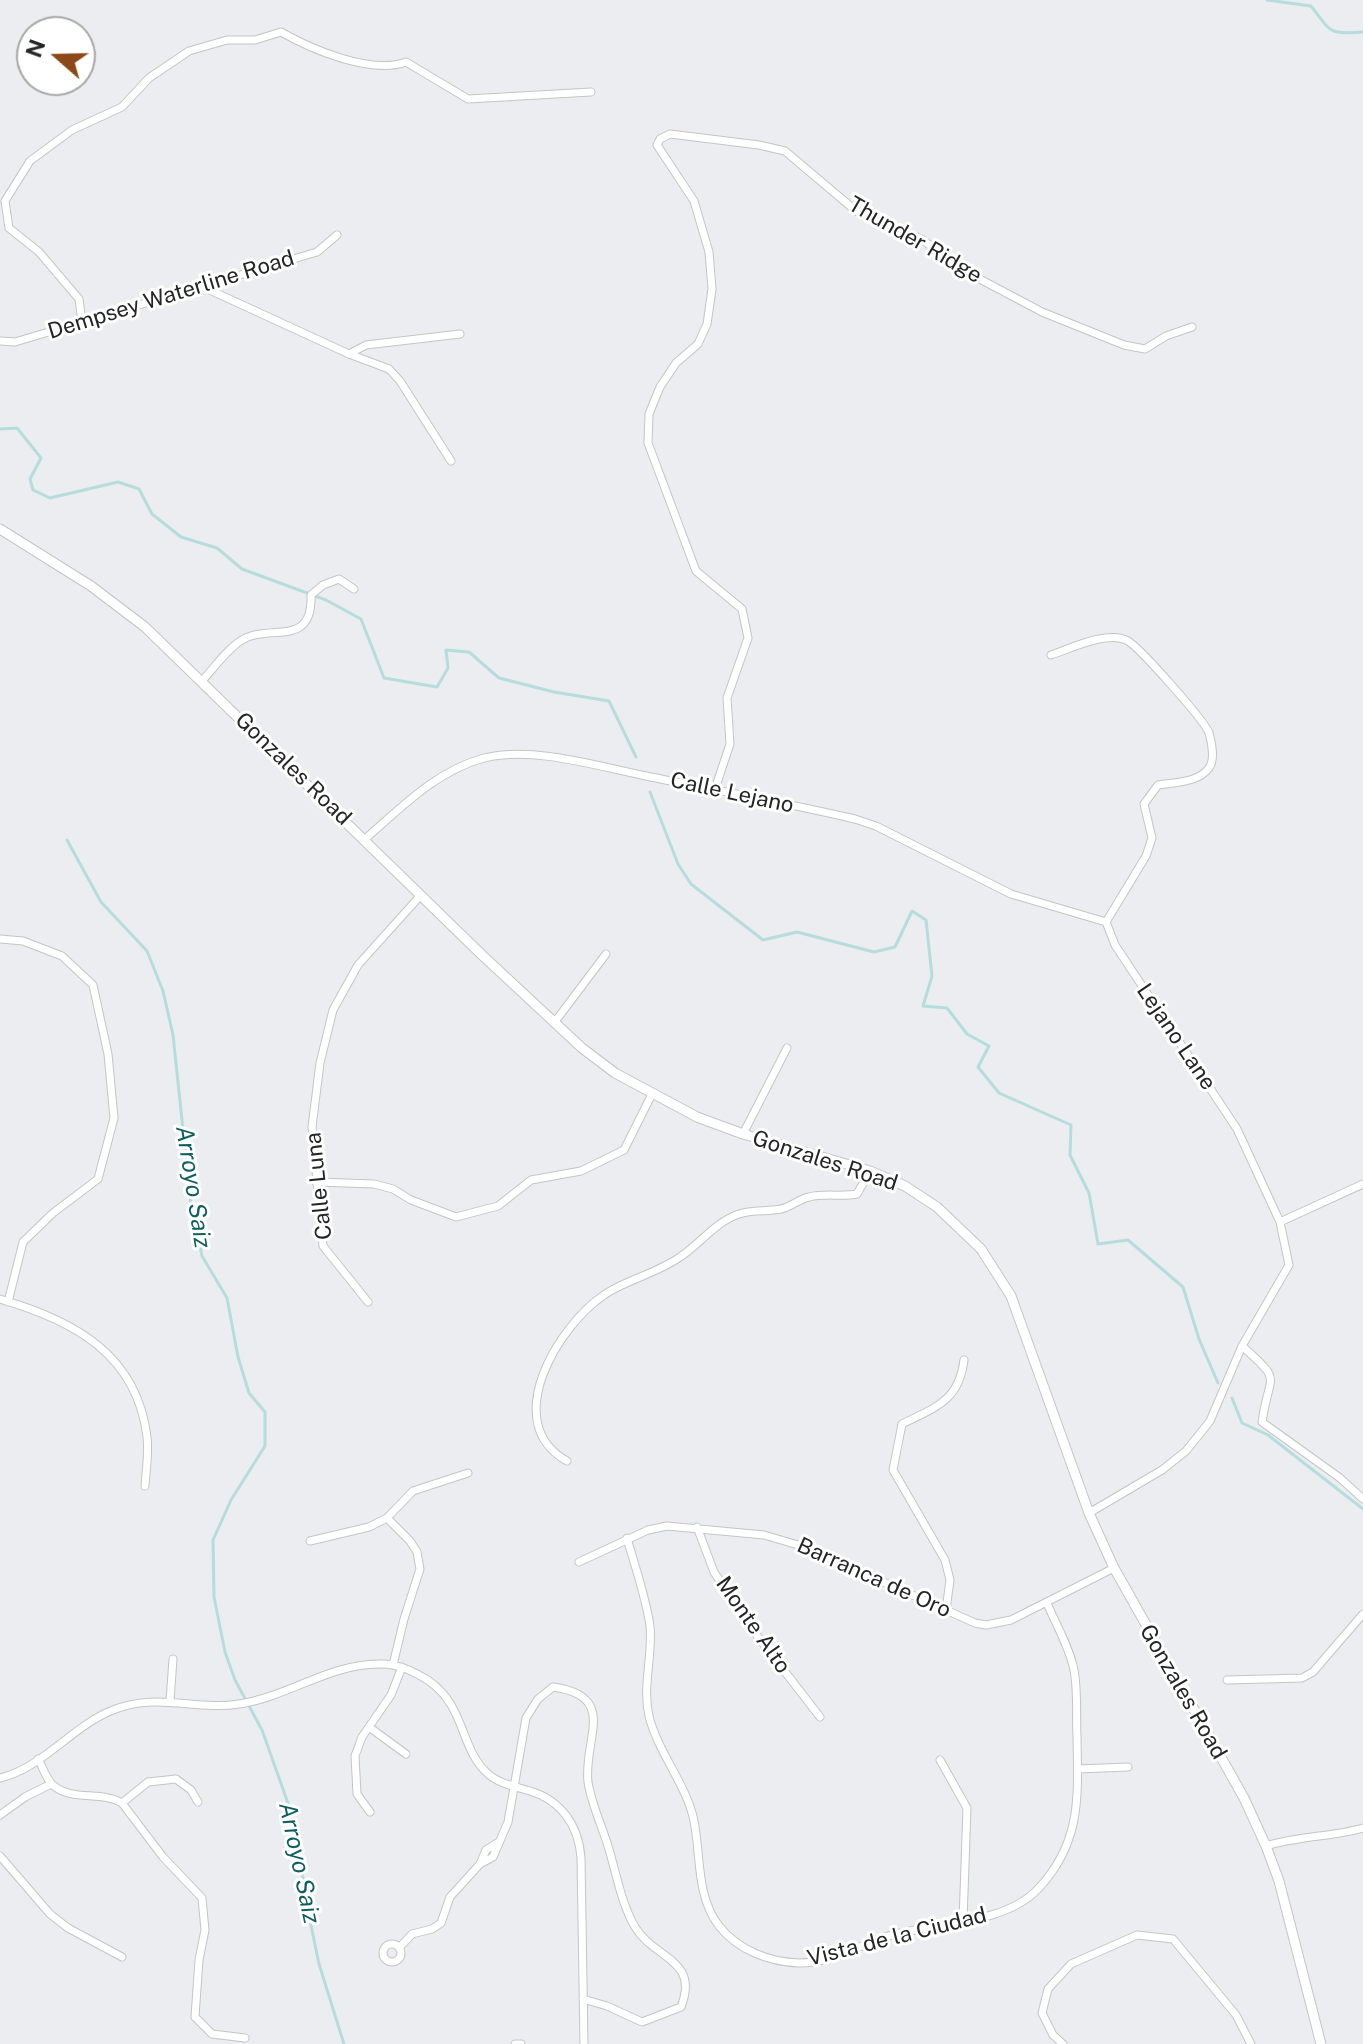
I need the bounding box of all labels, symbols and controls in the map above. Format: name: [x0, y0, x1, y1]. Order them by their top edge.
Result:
north arrow: [16, 16, 96, 96]
text: N: [20, 36, 50, 61]
street label: Thunder Ridge: [843, 191, 987, 289]
street label: Dempsey Waterline Road: [45, 245, 297, 345]
street label: Gonzales Road: [229, 707, 357, 831]
street label: Calle Lejano: [668, 767, 796, 819]
street label: Lejano Lane: [1131, 979, 1221, 1095]
water label: Arroyo Saiz: [169, 1124, 217, 1250]
street label: Gonzales Road: [749, 1125, 901, 1197]
street label: Calle Luna: [300, 1131, 338, 1241]
street label: Barranca de Oro: [793, 1532, 955, 1624]
street label: Monte Alto: [710, 1571, 796, 1679]
street label: Gonzales Road: [1134, 1620, 1232, 1764]
water label: Arroyo Saiz: [272, 1800, 326, 1926]
street label: Vista de la Ciudad: [805, 1902, 989, 1972]

